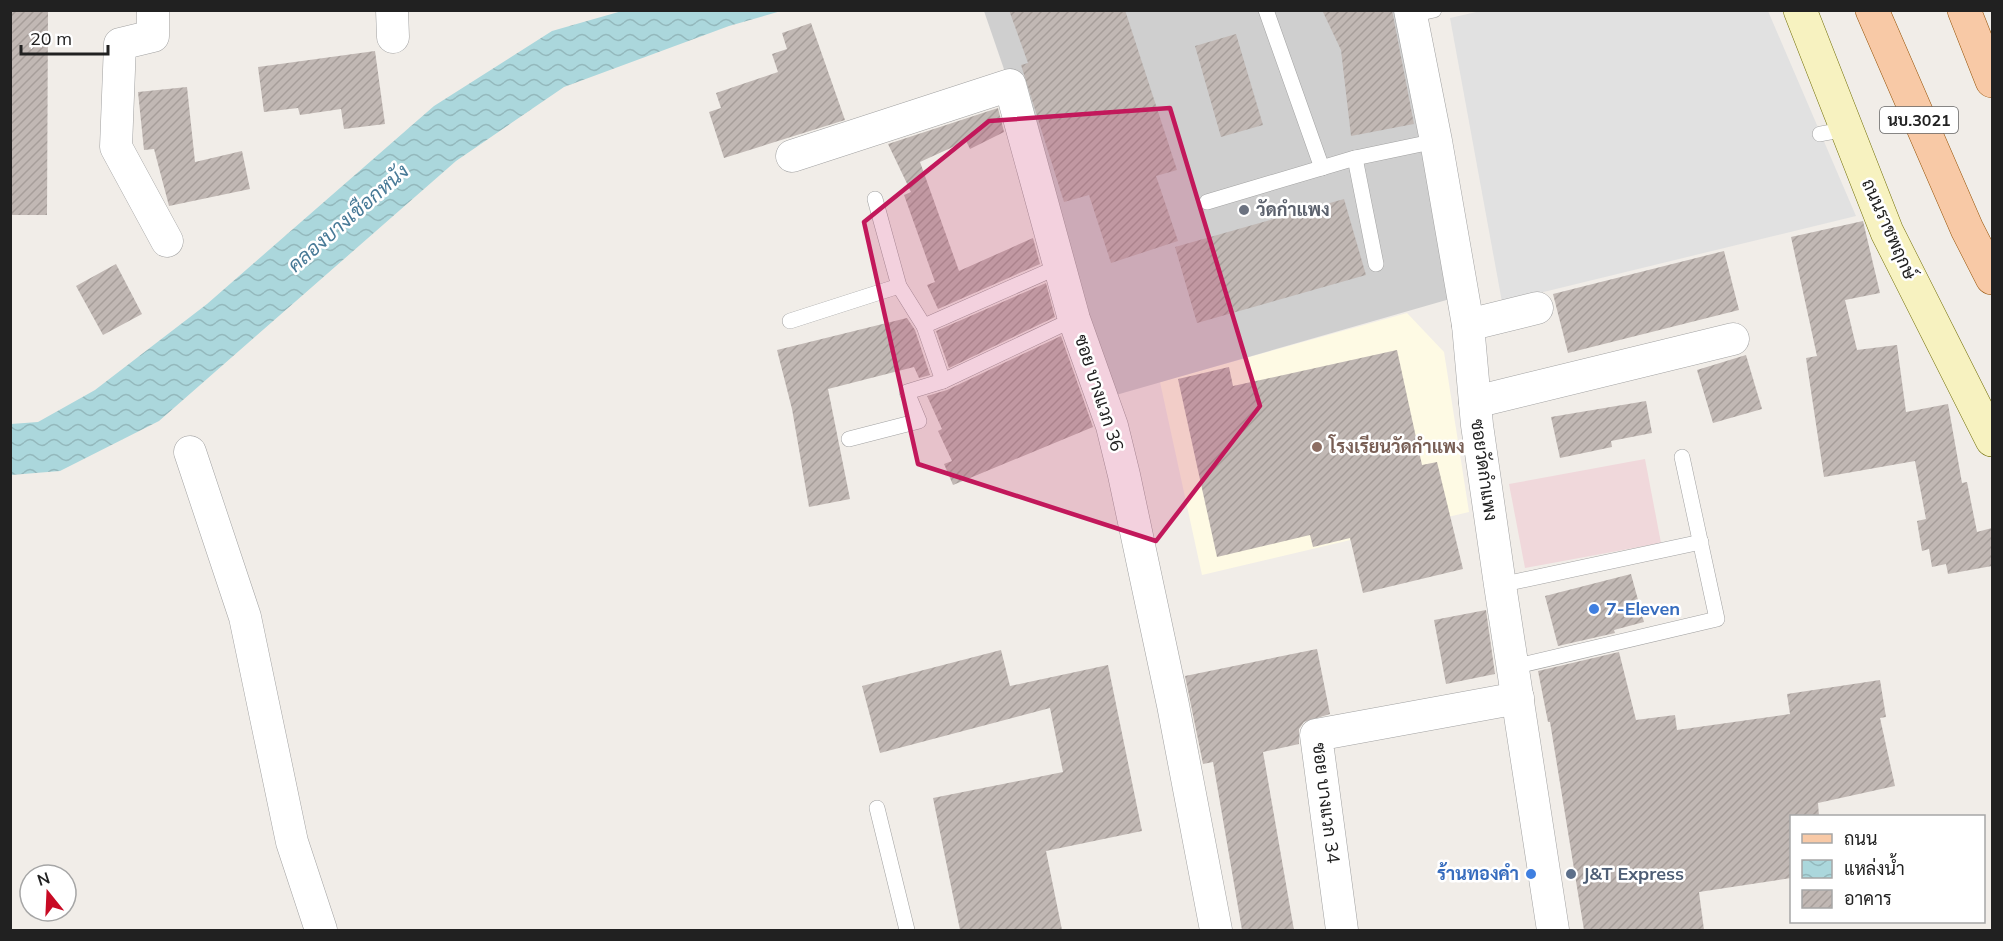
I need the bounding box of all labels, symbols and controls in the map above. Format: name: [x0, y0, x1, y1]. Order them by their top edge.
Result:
scale bar: [21, 18, 108, 56]
text: 20 m: [30, 27, 72, 50]
road number: นบ.3021: [1880, 107, 1958, 133]
water label: คลองบางเชือกหนัง: [282, 158, 413, 277]
street label: ถนนราชพฤกษ์: [1857, 175, 1923, 283]
place label: วัดกำแพง: [1256, 198, 1330, 221]
marker: วัดกำแพง: [1237, 203, 1251, 217]
street label: ซอย บางแวก 36: [1070, 332, 1129, 454]
street label: ซอยวัดกำแพง: [1466, 418, 1503, 522]
place label: โรงเรียนวัดกำแพง: [1328, 434, 1465, 458]
marker: โรงเรียนวัดกำแพง: [1310, 440, 1324, 454]
place label: 7-Eleven: [1606, 597, 1680, 620]
marker: 7-Eleven: [1587, 602, 1601, 616]
street label: ซอย บางแวก 34: [1308, 741, 1345, 865]
legend: [1790, 815, 1985, 923]
text: ถนน: [1844, 827, 1877, 850]
text: แหล่งน้ำ: [1844, 853, 1905, 880]
place label: ร้านทองคำ: [1437, 862, 1519, 885]
place label: J&T Express: [1583, 862, 1684, 885]
north arrow: [18, 863, 78, 923]
text: N: [35, 867, 52, 890]
marker: ร้านทองคำ: [1524, 867, 1538, 881]
marker: J&T Express: [1564, 867, 1578, 881]
text: อาคาร: [1844, 887, 1892, 910]

